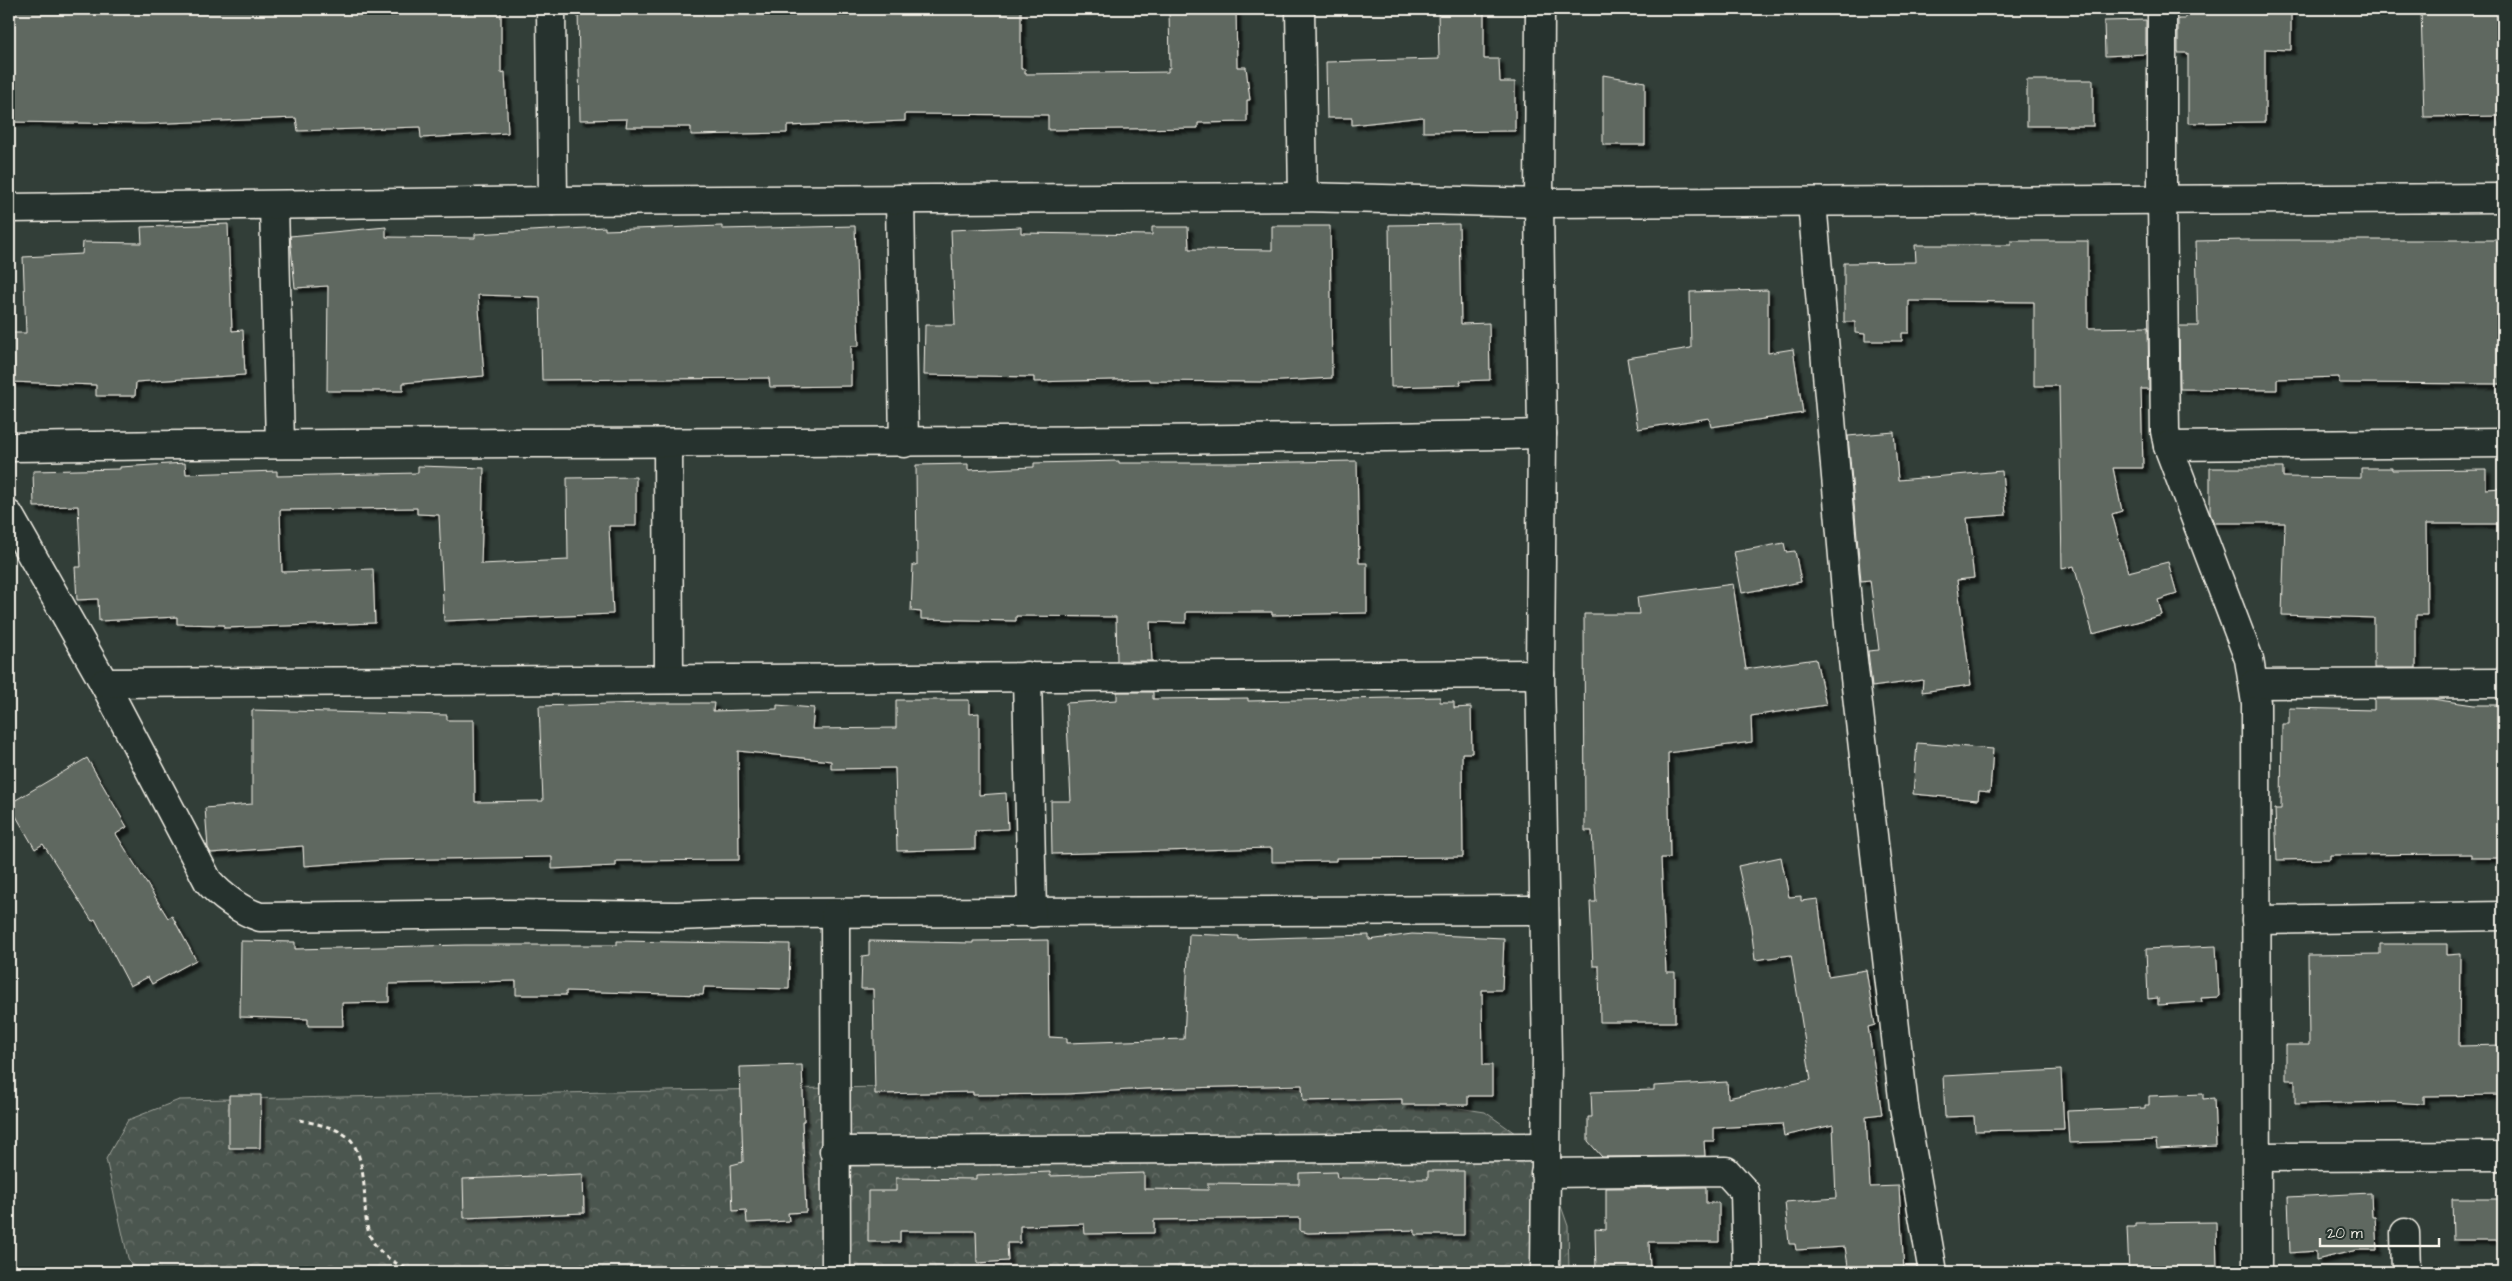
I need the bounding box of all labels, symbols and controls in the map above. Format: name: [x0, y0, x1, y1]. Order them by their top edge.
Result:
scale bar: [2320, 1216, 2438, 1248]
text: 20 m: [2327, 1223, 2363, 1244]

